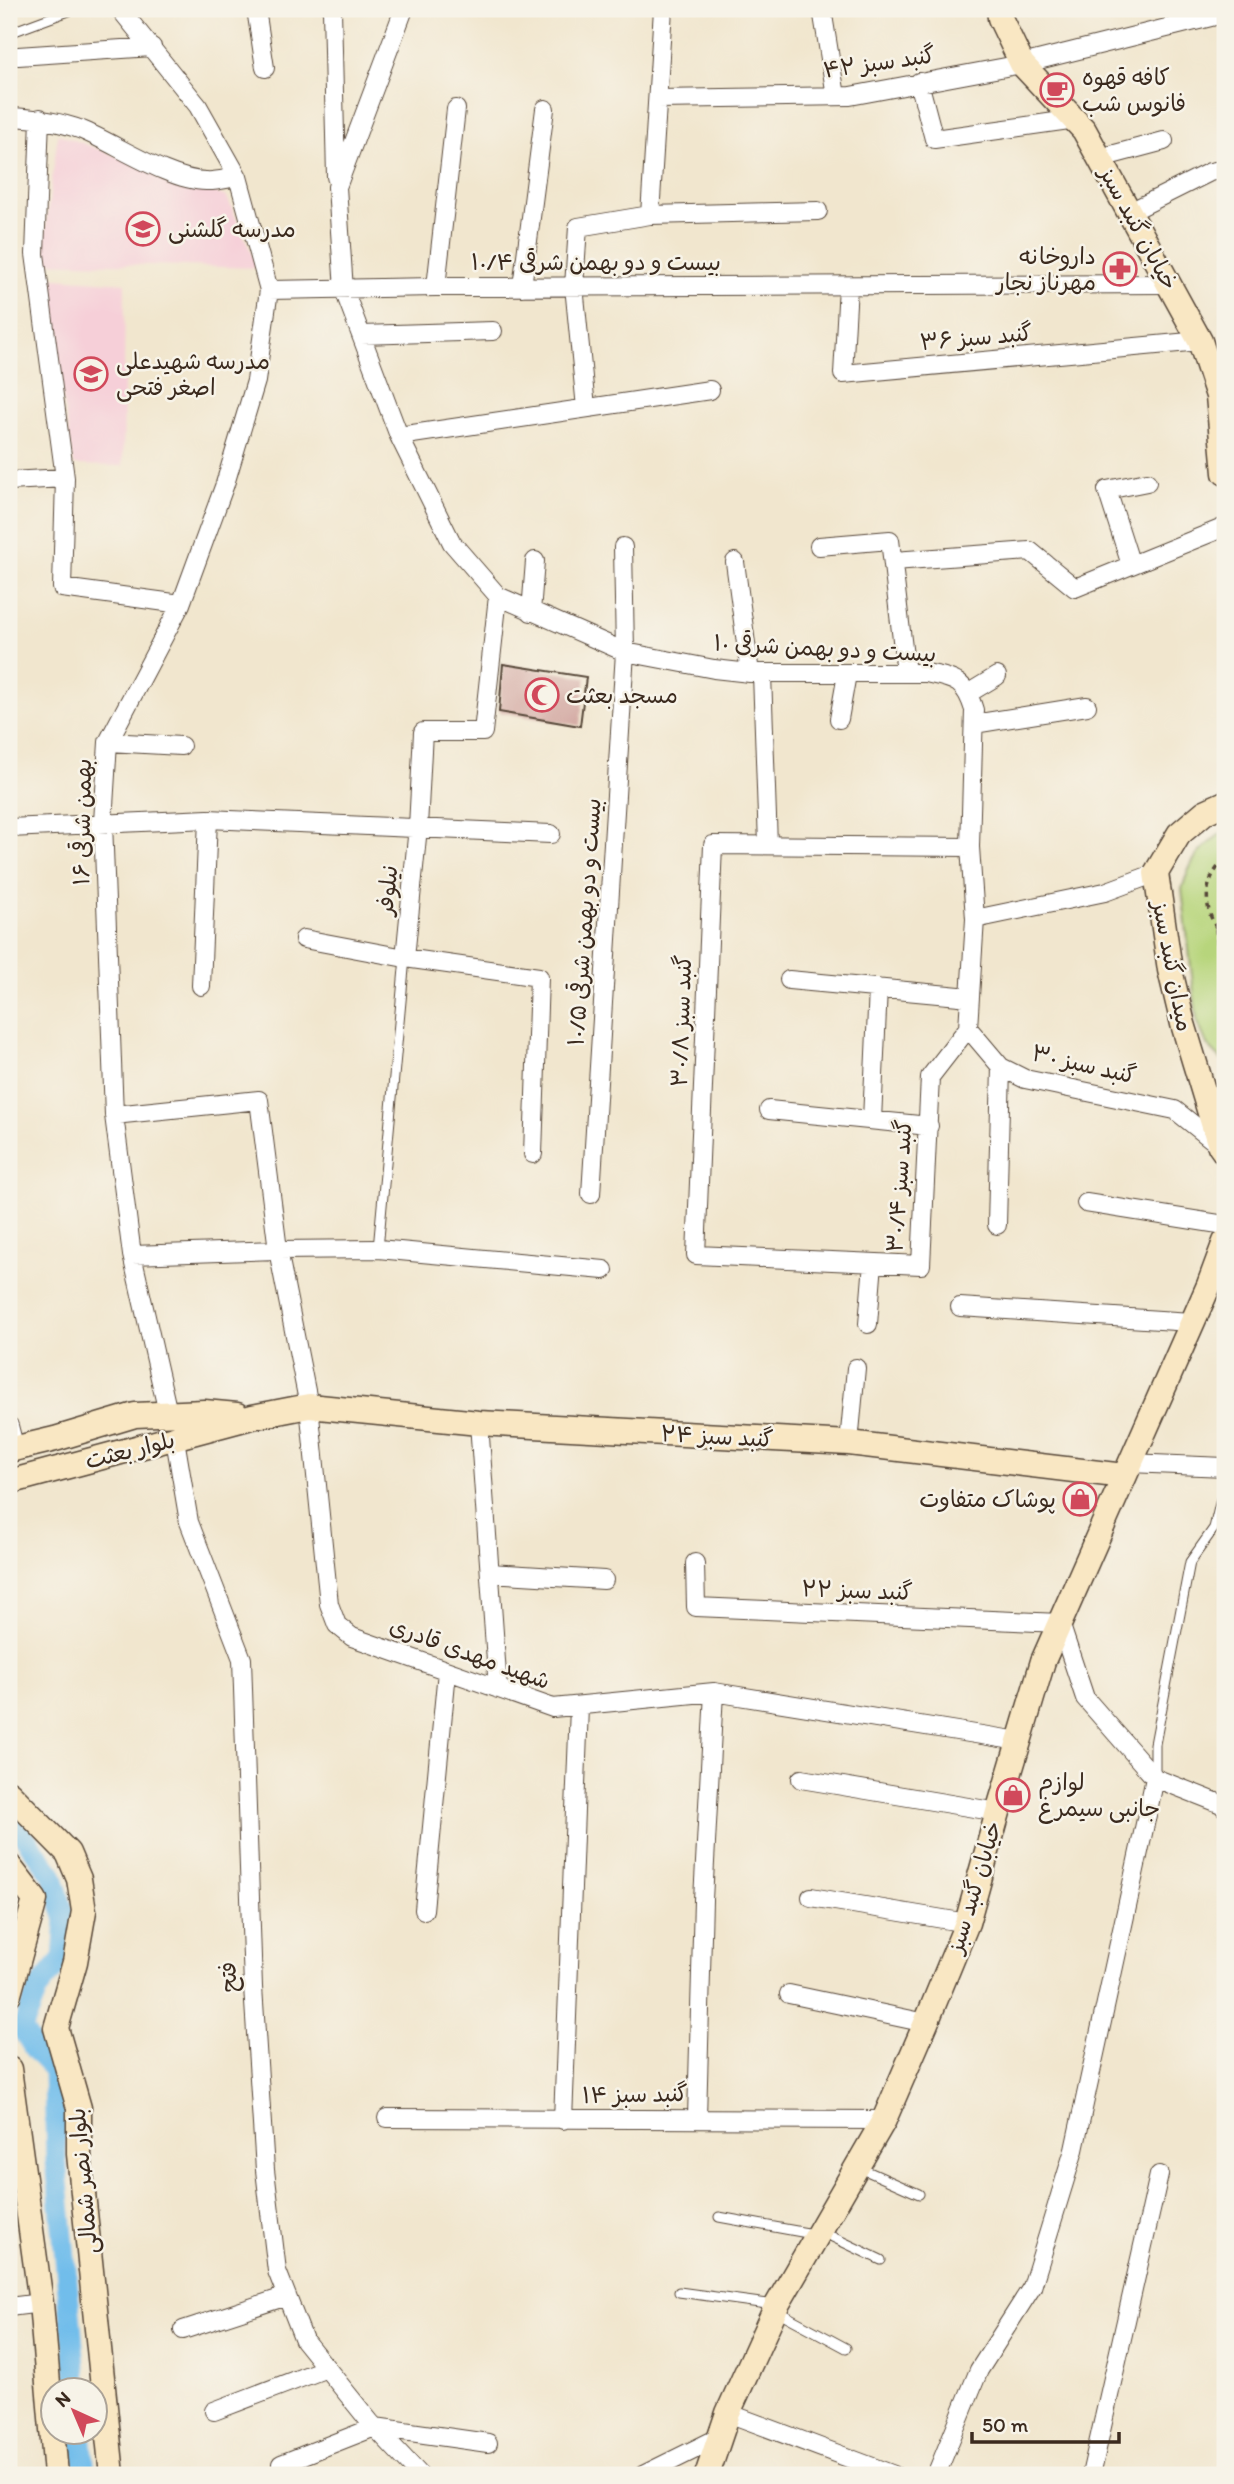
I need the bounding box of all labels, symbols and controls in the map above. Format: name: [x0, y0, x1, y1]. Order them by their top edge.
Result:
street label: گنبد سبز ۴۲: [821, 40, 937, 84]
place label: کافه قهوه فانوس شب: [1082, 63, 1186, 117]
cafe icon: کافه قهوه فانوس شب: [1038, 71, 1076, 109]
street label: خیابان گنبد سبز: [1093, 160, 1184, 295]
school or university icon: مدرسه گلشنی: [124, 210, 162, 248]
place label: مدرسه گلشنی: [168, 215, 296, 244]
place label: داروخانه مهرناز نجار: [994, 242, 1096, 296]
street label: بیست و دو بهمن شرقی ۱۰/۴: [471, 248, 721, 276]
pharmacy icon: داروخانه مهرناز نجار: [1101, 250, 1139, 288]
street label: گنبد سبز ۳۶: [919, 318, 1034, 356]
place label: مدرسه شهیدعلی اصغر فتحی: [116, 347, 270, 402]
school or university icon: مدرسه شهیدعلی اصغر فتحی: [72, 355, 110, 393]
street label: بیست و دو بهمن شرقی ۱۰: [713, 628, 937, 668]
mosque icon: مسجد بعثت: [523, 676, 561, 714]
place label: مسجد بعثت: [566, 681, 678, 709]
street label: بهمن شرقی ۱۶: [67, 758, 97, 886]
street label: بیست و دو بهمن شرقی ۱۰/۵: [561, 797, 607, 1047]
street label: نیلوفر: [370, 864, 405, 918]
street label: میدان گنبد سبز: [1146, 896, 1199, 1034]
street label: گنبد سبز ۳۰/۸: [665, 954, 697, 1088]
street label: گنبد سبز ۳۰: [1029, 1038, 1139, 1090]
street label: گنبد سبز ۳۰/۴: [880, 1118, 918, 1253]
street label: گنبد سبز ۲۴: [660, 1419, 774, 1453]
street label: بلوار بعثت: [82, 1425, 178, 1475]
shop icon: پوشاک متفاوت: [1061, 1480, 1099, 1518]
place label: پوشاک متفاوت: [919, 1485, 1056, 1514]
street label: گنبد سبز ۲۲: [801, 1574, 913, 1606]
street label: شهید مهدی قادری: [386, 1611, 554, 1695]
place label: لوازم جانبی سیمرغ: [1038, 1768, 1160, 1824]
shop icon: لوازم جانبی سیمرغ: [994, 1776, 1032, 1814]
street label: خیابان گنبد سبز: [940, 1817, 1007, 1958]
street label: فتح: [213, 1961, 245, 1993]
street label: گنبد سبز ۱۴: [582, 2079, 688, 2109]
street label: بلوار نصر شمالی: [63, 2107, 104, 2255]
north arrow: [38, 2376, 108, 2446]
text: N: [50, 2386, 75, 2412]
scale bar: [972, 2400, 1118, 2444]
text: 50 m: [982, 2412, 1029, 2437]

